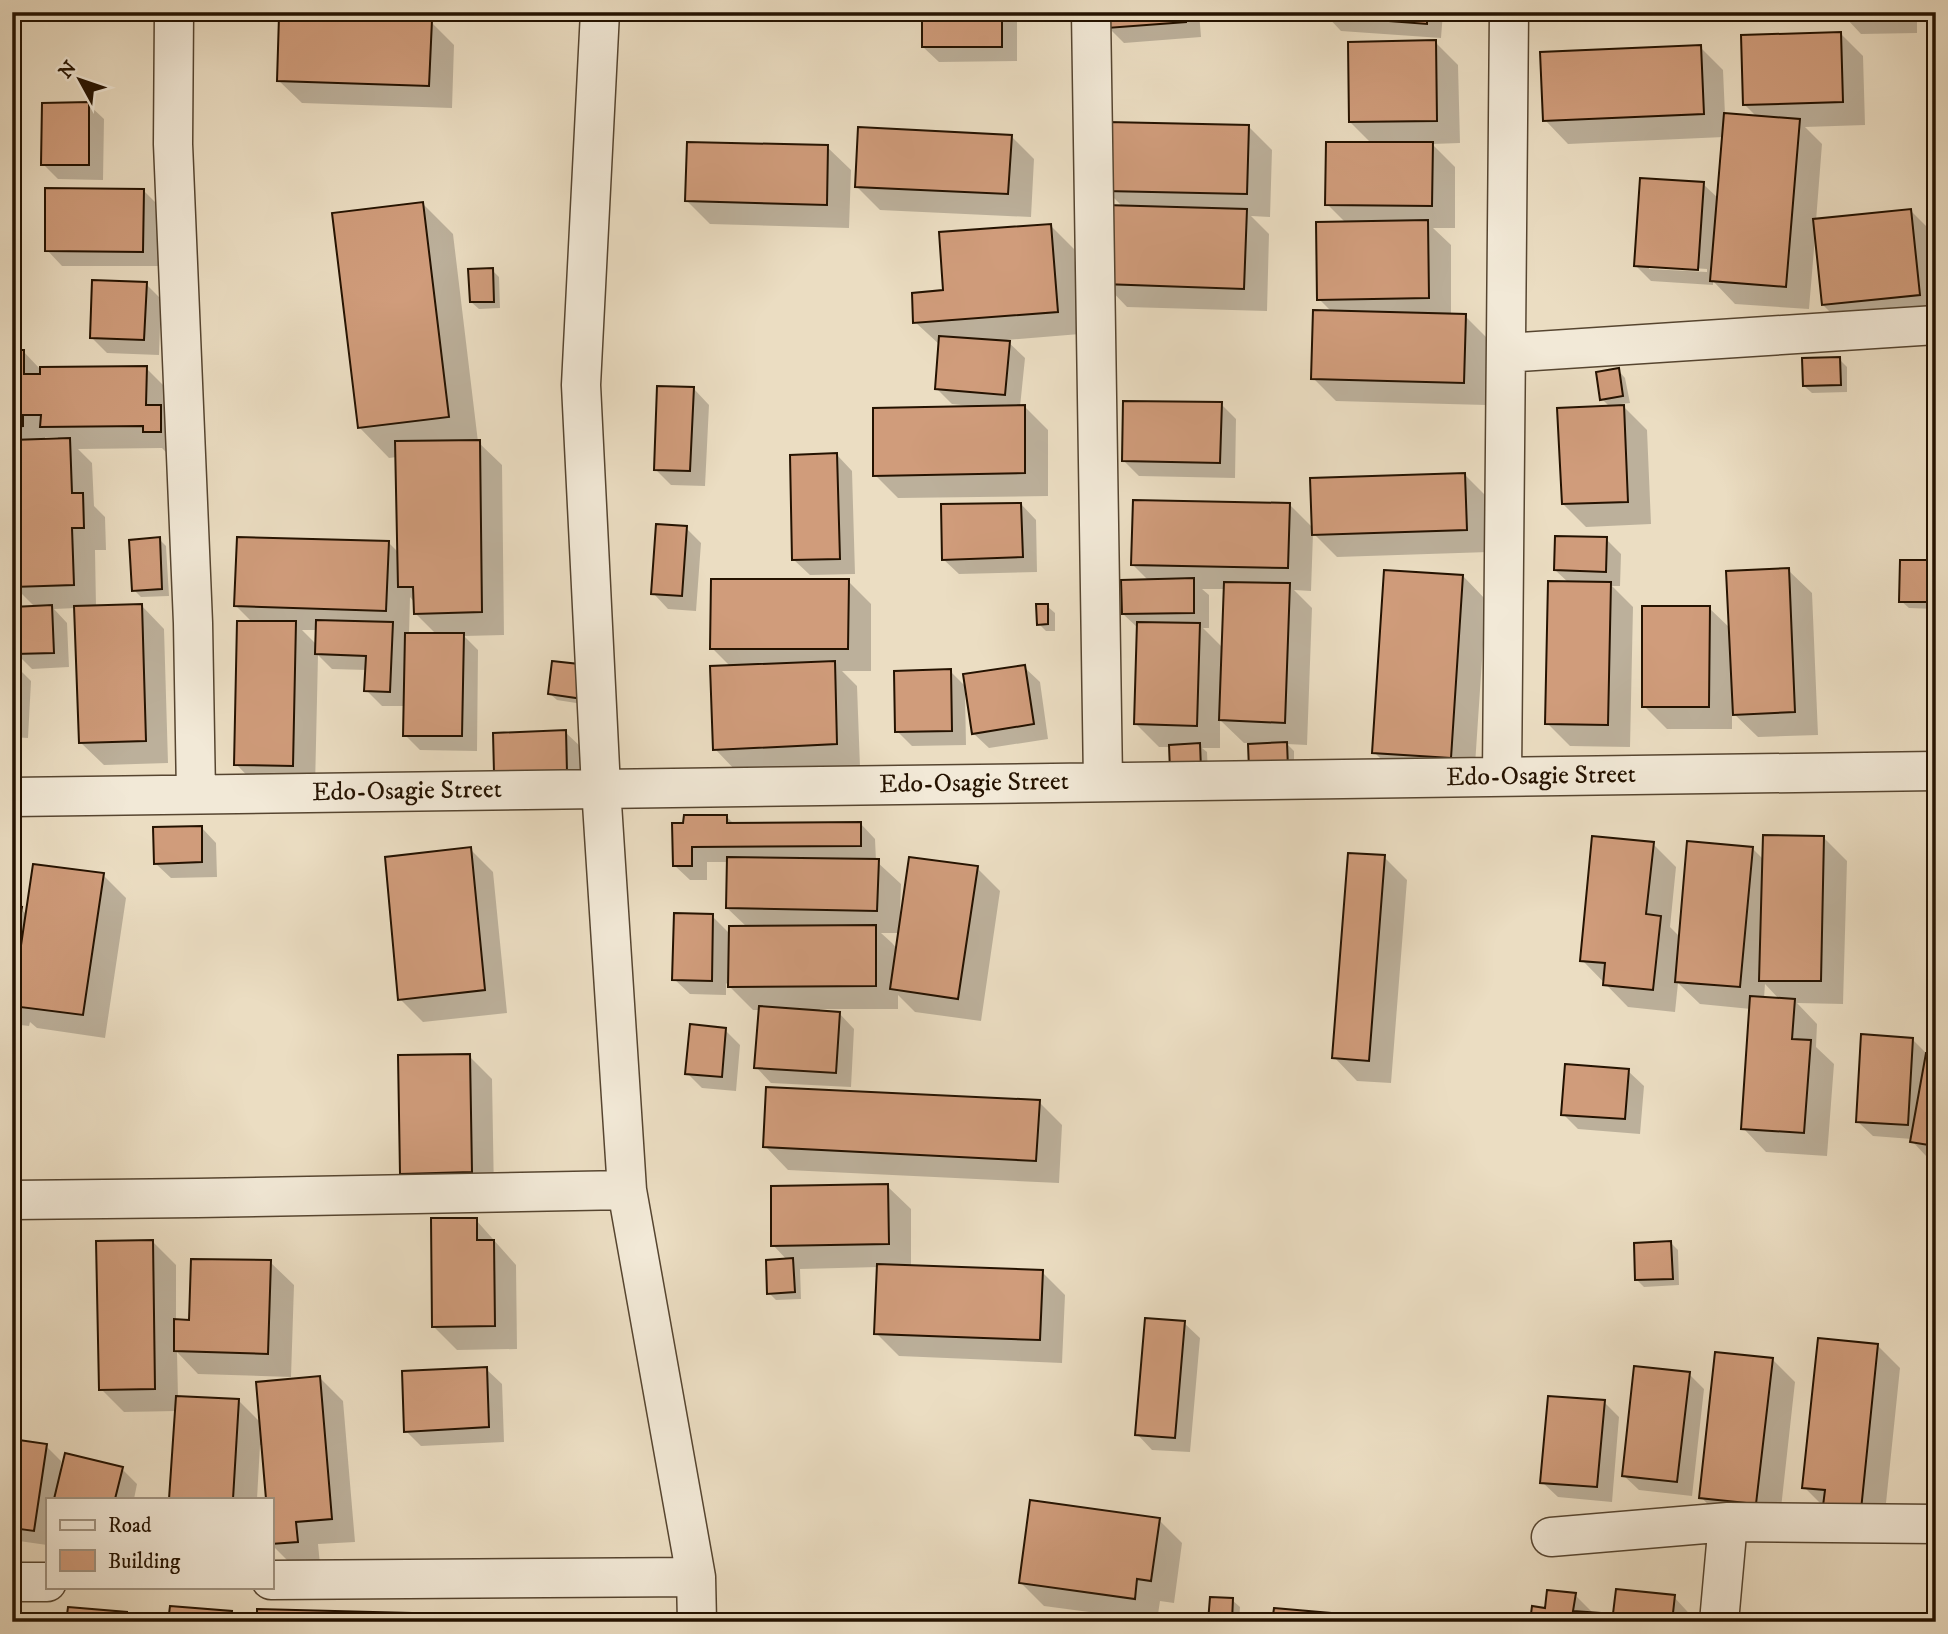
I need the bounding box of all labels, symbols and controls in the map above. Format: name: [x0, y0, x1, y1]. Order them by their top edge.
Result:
north arrow: [46, 46, 116, 116]
text: N: [54, 56, 82, 83]
street label: Edo-Osagie Street: [1446, 758, 1636, 794]
street label: Edo-Osagie Street: [879, 765, 1069, 801]
street label: Edo-Osagie Street: [312, 773, 502, 809]
legend: [46, 1498, 273, 1588]
text: Road: [108, 1513, 152, 1539]
text: Building: [108, 1549, 181, 1575]

